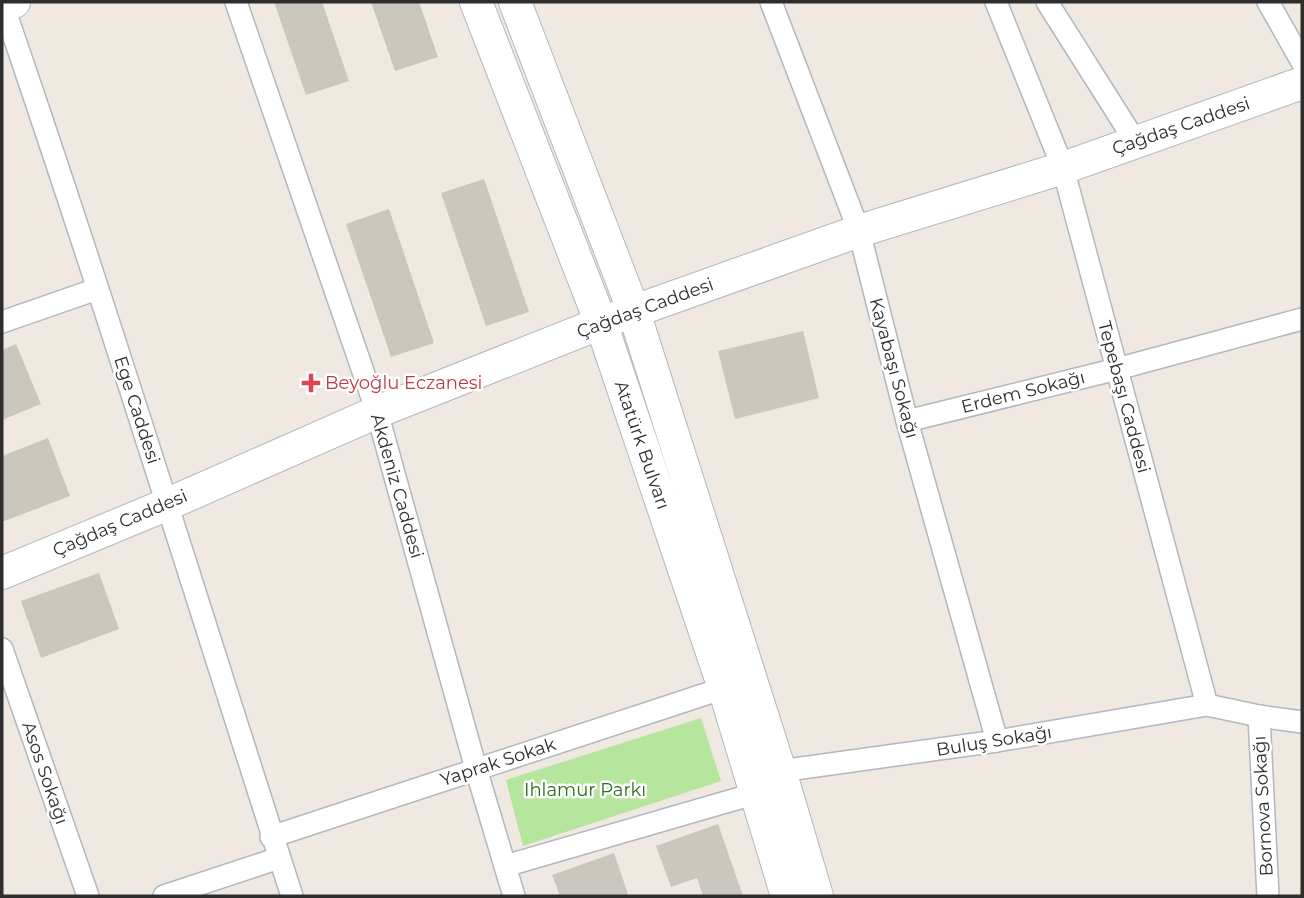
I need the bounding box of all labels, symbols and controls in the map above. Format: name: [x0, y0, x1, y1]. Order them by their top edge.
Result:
street label: Çağdaş Caddesi: [1109, 92, 1253, 160]
street label: Çağdaş Caddesi: [574, 273, 716, 343]
street label: Kayabaşı Sokağı: [865, 295, 923, 441]
street label: Tepebaşı Caddesi: [1093, 319, 1155, 475]
street label: Ege Caddesi: [109, 353, 165, 467]
street label: Erdem Sokağı: [959, 366, 1087, 418]
place label: Beyoğlu Eczanesi: [325, 372, 482, 394]
marker: Beyoğlu Eczanesi: [303, 375, 319, 391]
street label: Atatürk Bulvarı: [610, 378, 674, 512]
street label: Akdeniz Caddesi: [366, 411, 428, 561]
street label: Çağdaş Caddesi: [49, 485, 191, 561]
street label: Asos Sokağı: [17, 719, 73, 827]
street label: Buluş Sokağı: [935, 721, 1053, 761]
street label: Yaprak Sokak: [438, 733, 559, 791]
street label: Bornova Sokağı: [1248, 735, 1278, 877]
park label: Ihlamur Parkı: [524, 779, 646, 801]

